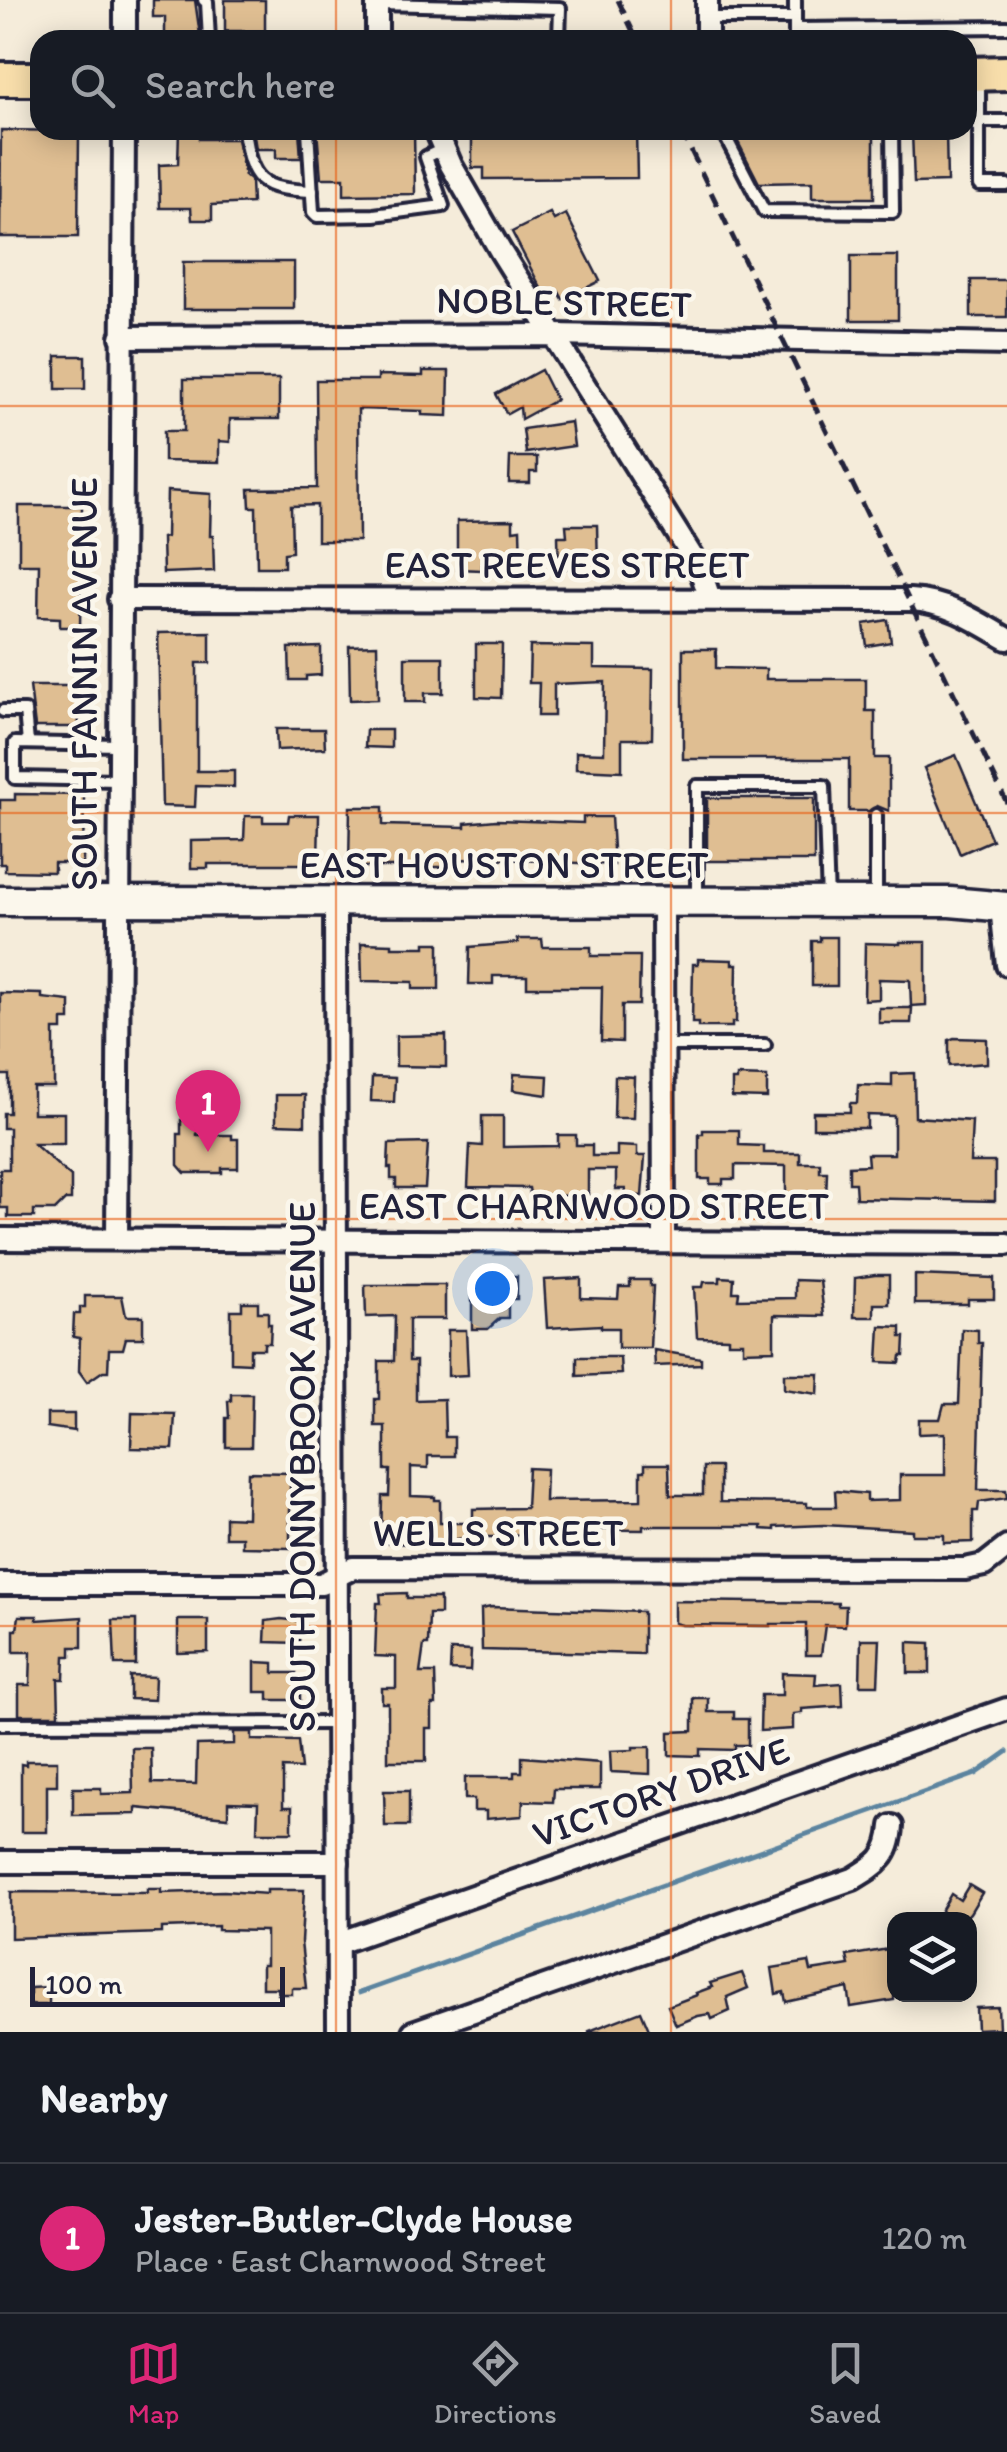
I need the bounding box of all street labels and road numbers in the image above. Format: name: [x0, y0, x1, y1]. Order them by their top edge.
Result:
street label: NOBLE STREET: [436, 277, 692, 327]
street label: SOUTH FANNIN AVENUE: [61, 477, 107, 891]
street label: EAST REEVES STREET: [384, 542, 750, 588]
street label: EAST HOUSTON STREET: [299, 842, 709, 888]
street label: EAST CHARNWOOD STREET: [359, 1183, 829, 1229]
street label: SOUTH DONNYBROOK AVENUE: [279, 1202, 325, 1732]
street label: WELLS STREET: [373, 1510, 623, 1556]
street label: VICTORY DRIVE: [527, 1727, 795, 1857]

